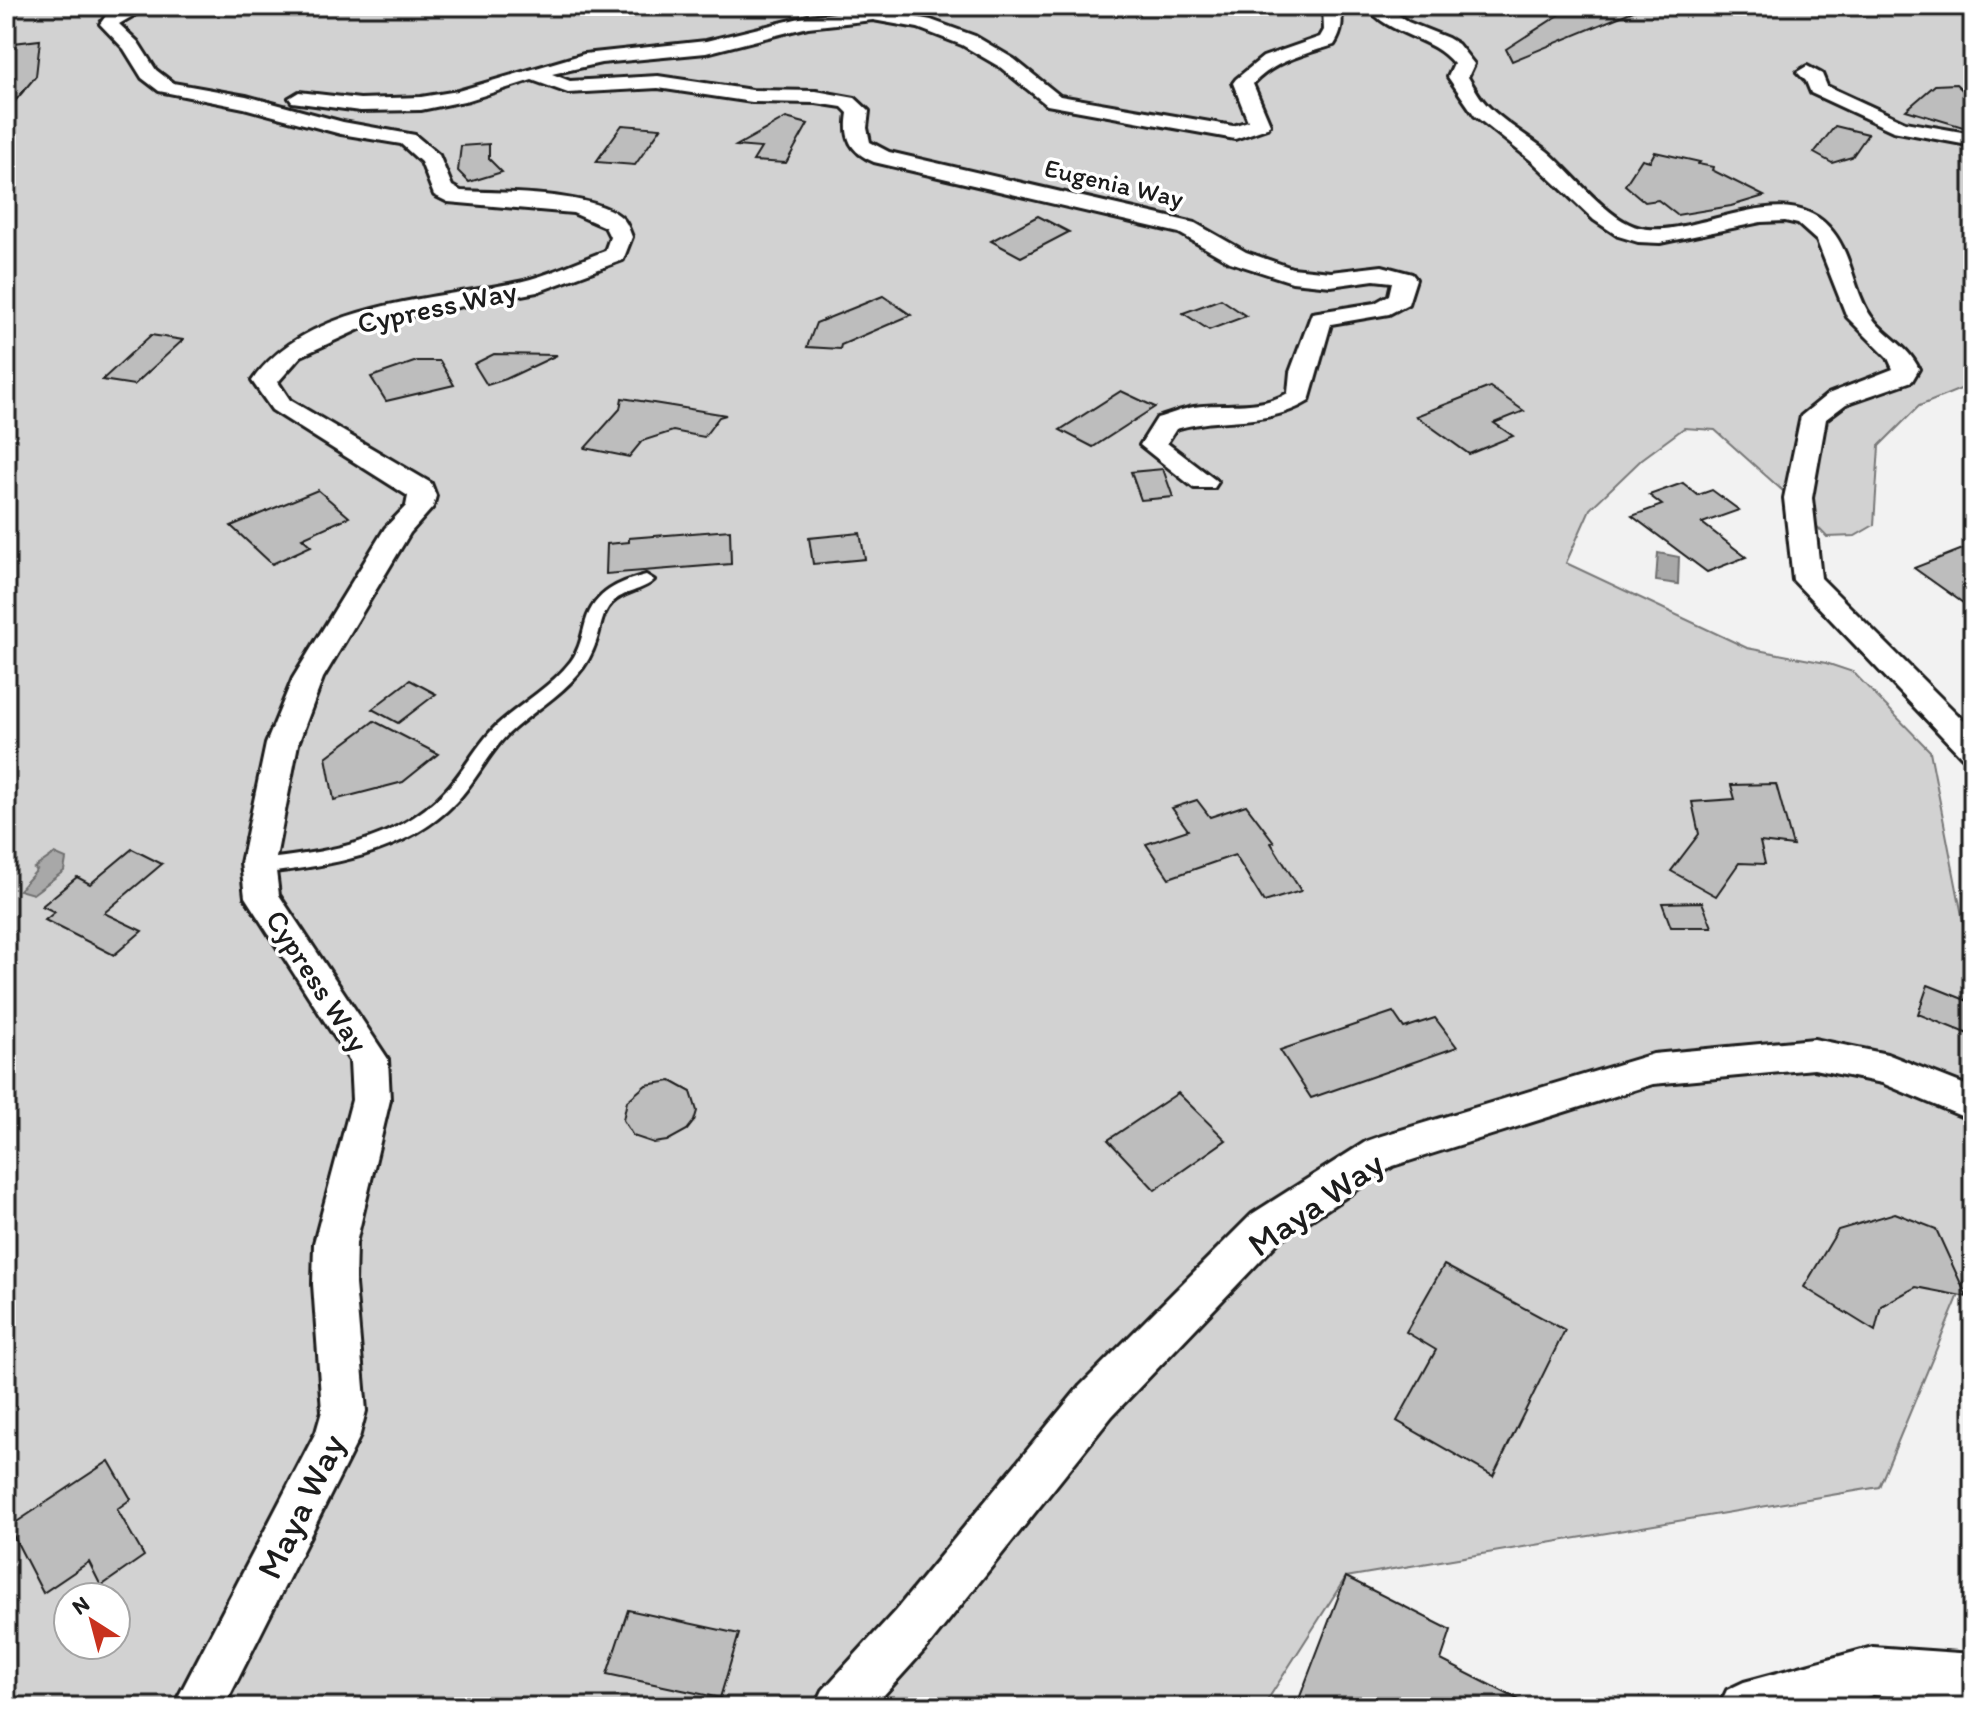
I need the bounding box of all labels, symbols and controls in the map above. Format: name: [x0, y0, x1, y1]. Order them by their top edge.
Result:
street label: Eugenia Way: [1041, 151, 1187, 215]
street label: Cypress Way: [354, 272, 520, 341]
street label: Cypress Way: [258, 903, 377, 1059]
street label: Maya Way: [1239, 1141, 1392, 1266]
street label: Maya Way: [247, 1427, 354, 1586]
north arrow: [52, 1581, 132, 1661]
text: N: [67, 1590, 94, 1621]

